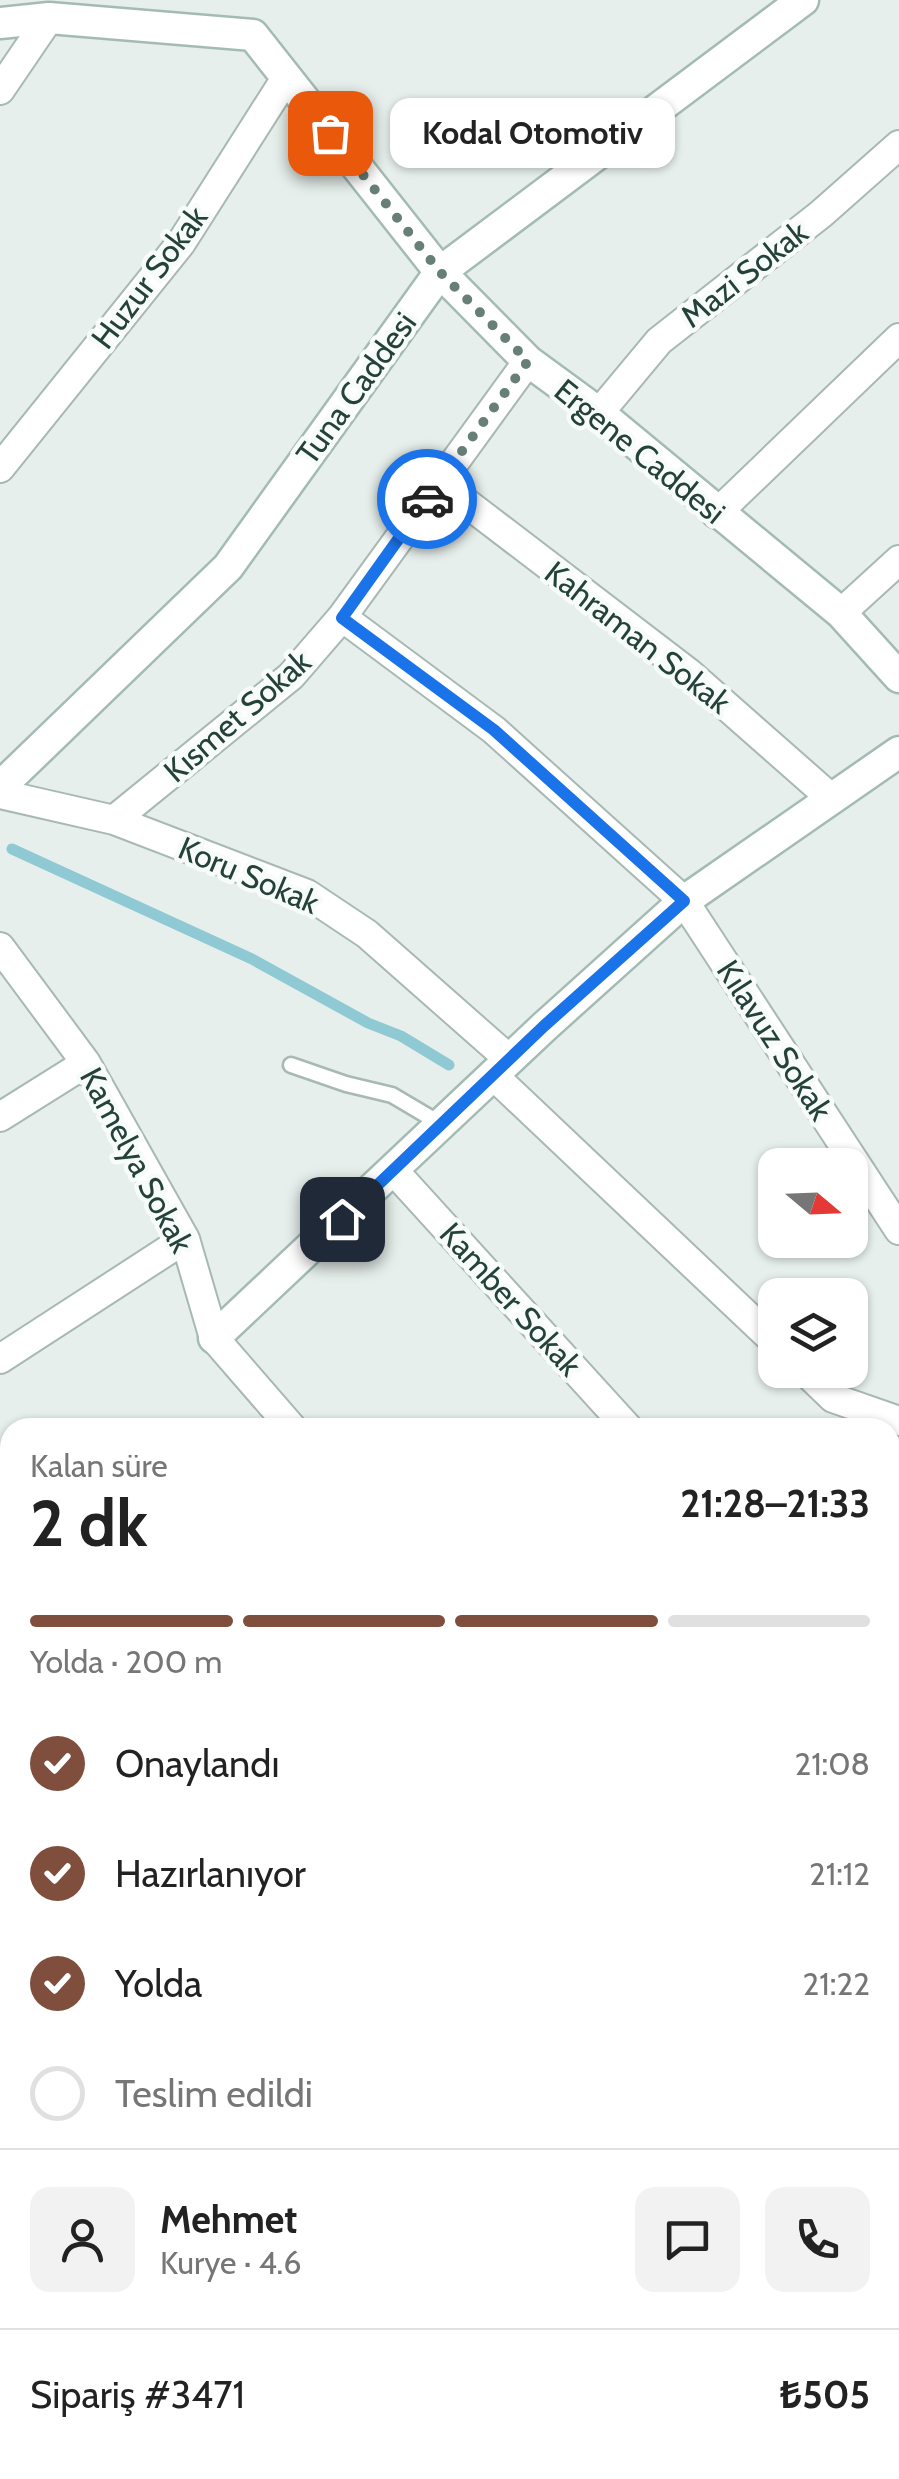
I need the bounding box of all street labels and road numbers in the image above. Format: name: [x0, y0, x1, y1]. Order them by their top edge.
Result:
street label: Huzur Sokak: [83, 198, 216, 356]
street label: Mazi Sokak: [673, 212, 816, 336]
street label: Tuna Caddesi: [288, 304, 424, 472]
street label: Ergene Caddesi: [547, 370, 733, 532]
street label: Kahraman Sokak: [537, 552, 739, 722]
street label: Kısmet Sokak: [156, 641, 319, 790]
street label: Koru Sokak: [173, 828, 326, 922]
street label: Kılavuz Sokak: [709, 953, 842, 1128]
street label: Kamelya Sokak: [72, 1061, 202, 1260]
street label: Kamber Sokak: [432, 1214, 591, 1384]

